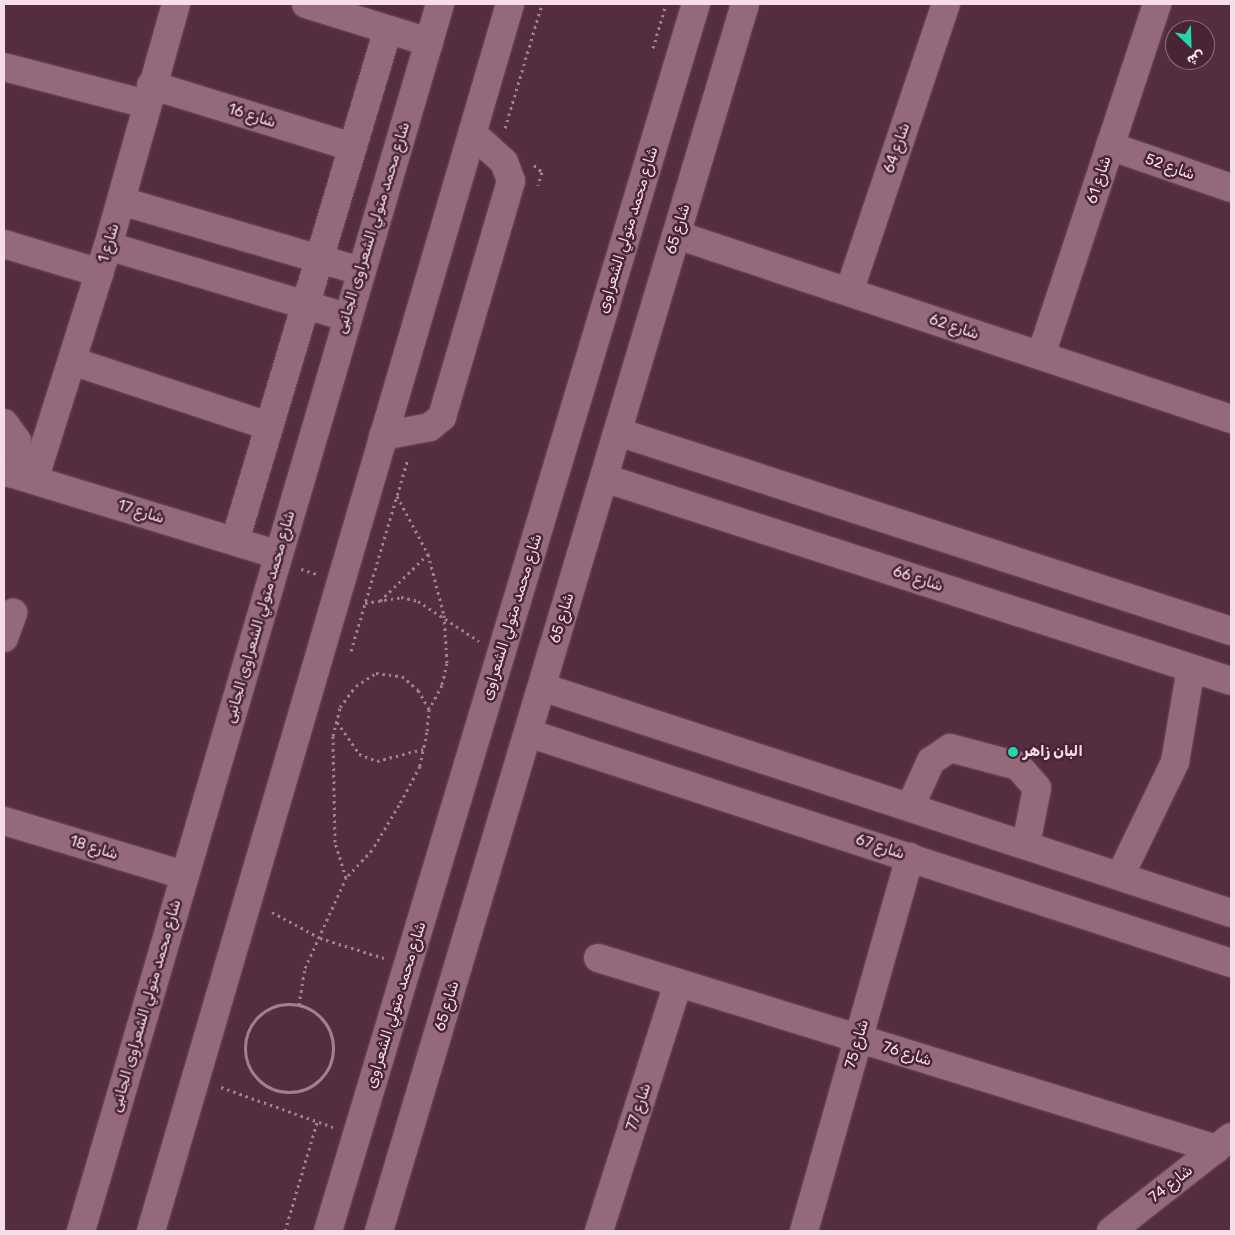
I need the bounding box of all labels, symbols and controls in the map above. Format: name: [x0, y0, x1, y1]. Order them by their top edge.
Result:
north arrow: [1165, 20, 1215, 70]
text: ش: [1184, 47, 1207, 70]
street label: شارع 16: [226, 100, 278, 132]
street label: شارع محمد متولي الشعراوى الجانبى: [332, 120, 414, 336]
street label: شارع 64: [880, 121, 914, 175]
street label: شارع محمد متولي الشعراوى: [594, 144, 662, 316]
street label: شارع 52: [1143, 150, 1197, 184]
street label: شارع 61: [1083, 154, 1115, 206]
street label: شارع 65: [662, 202, 694, 256]
street label: شارع 1: [95, 221, 123, 265]
street label: شارع 62: [927, 310, 981, 344]
street label: شارع 17: [116, 496, 166, 528]
street label: شارع محمد متولي الشعراوى الجانبى: [221, 509, 299, 725]
street label: شارع محمد متولي الشعراوى: [478, 531, 546, 703]
street label: شارع 66: [891, 562, 945, 596]
street label: شارع 65: [546, 591, 578, 645]
place label: البان زاهر: [1023, 743, 1083, 761]
marker: البان زاهر: [1007, 746, 1019, 758]
street label: شارع 67: [854, 831, 906, 863]
street label: شارع 18: [68, 832, 120, 864]
street label: شارع محمد متولي الشعراوى الجانبى: [107, 898, 185, 1114]
street label: شارع محمد متولي الشعراوى: [362, 919, 430, 1091]
street label: شارع 65: [431, 979, 463, 1033]
street label: شارع 75: [841, 1017, 873, 1071]
street label: شارع 76: [881, 1038, 933, 1070]
street label: شارع 77: [623, 1081, 655, 1133]
street label: شارع 74: [1146, 1161, 1196, 1207]

